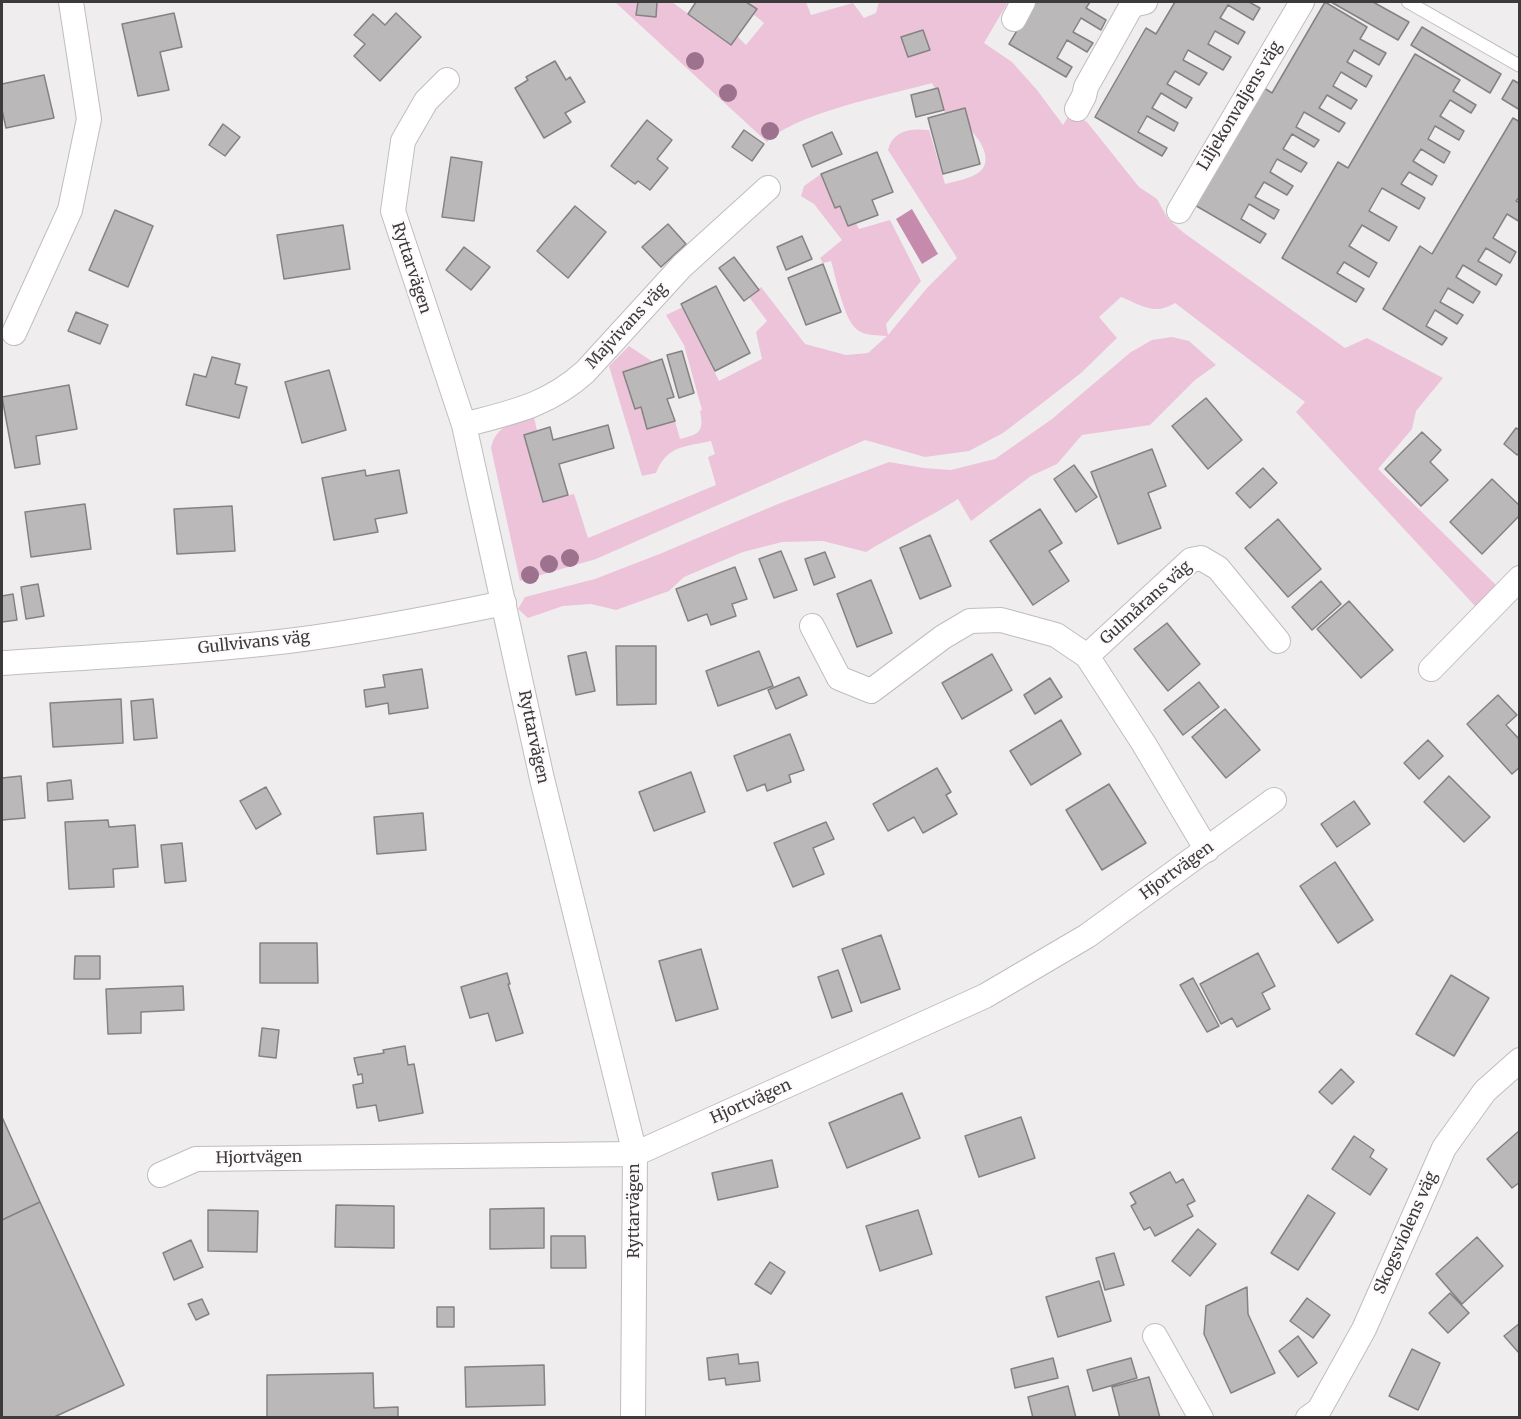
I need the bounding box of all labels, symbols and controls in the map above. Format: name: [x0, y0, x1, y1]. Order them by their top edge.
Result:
street label: Liljekonvaljens väg: [1194, 38, 1286, 174]
street label: Ryttarvägen: [387, 220, 435, 316]
street label: Majvivans väg: [582, 279, 672, 373]
street label: Gulmårans väg: [1096, 557, 1196, 649]
street label: Gullvivans väg: [197, 628, 311, 658]
street label: Ryttarvägen: [514, 689, 552, 785]
street label: Hjortvägen: [1136, 838, 1218, 904]
street label: Hjortvägen: [708, 1076, 794, 1128]
street label: Hjortvägen: [216, 1148, 302, 1168]
street label: Ryttarvägen: [624, 1163, 644, 1259]
street label: Skogsviolens väg: [1370, 1169, 1442, 1297]

